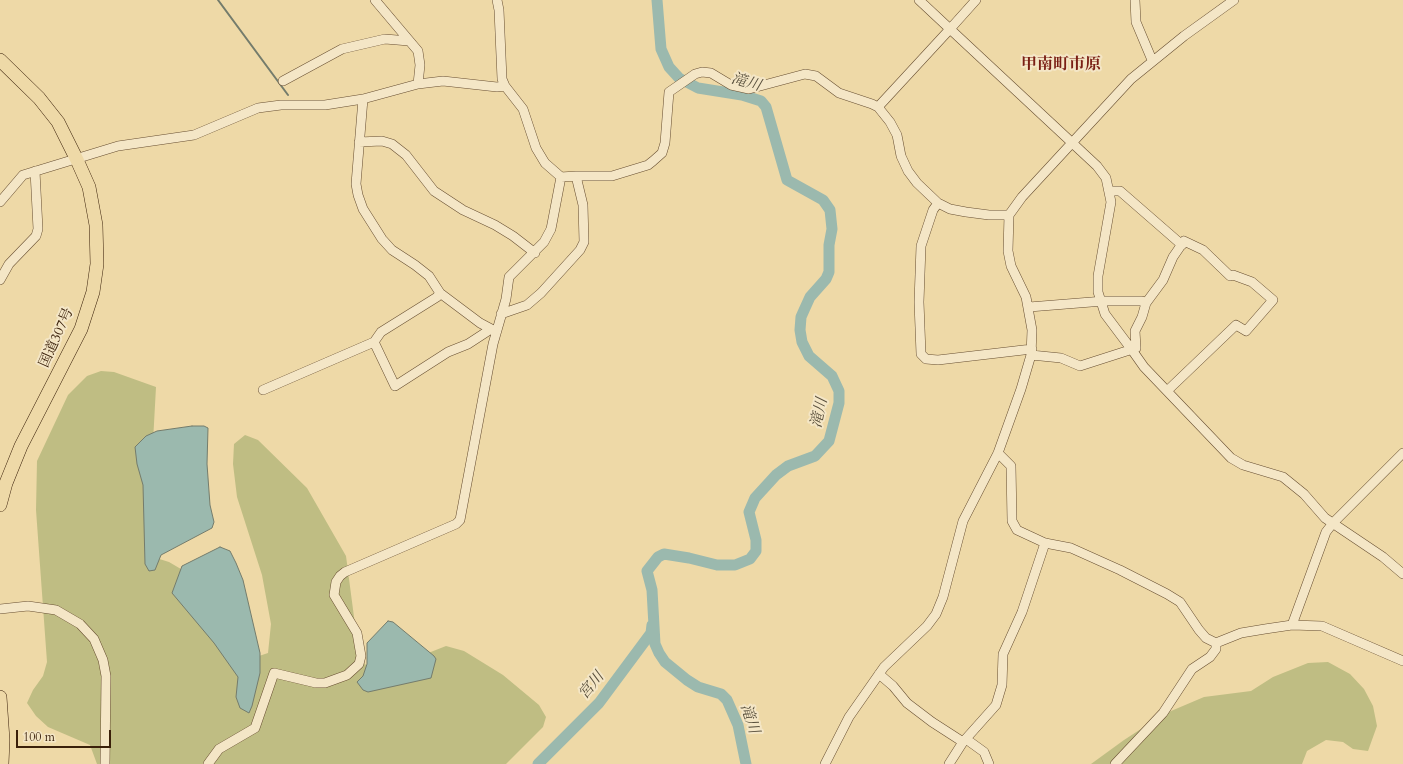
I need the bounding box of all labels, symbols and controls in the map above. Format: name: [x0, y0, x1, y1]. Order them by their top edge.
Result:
district label: 甲南町市原: [1021, 55, 1101, 75]
water label: 滝川: [729, 70, 763, 96]
street label: 国道307号: [36, 306, 78, 370]
water label: 滝川: [808, 396, 832, 430]
water label: 宮川: [576, 669, 608, 703]
water label: 滝川: [736, 702, 762, 736]
scale bar: [18, 722, 113, 748]
text: 100 m: [23, 729, 55, 745]

